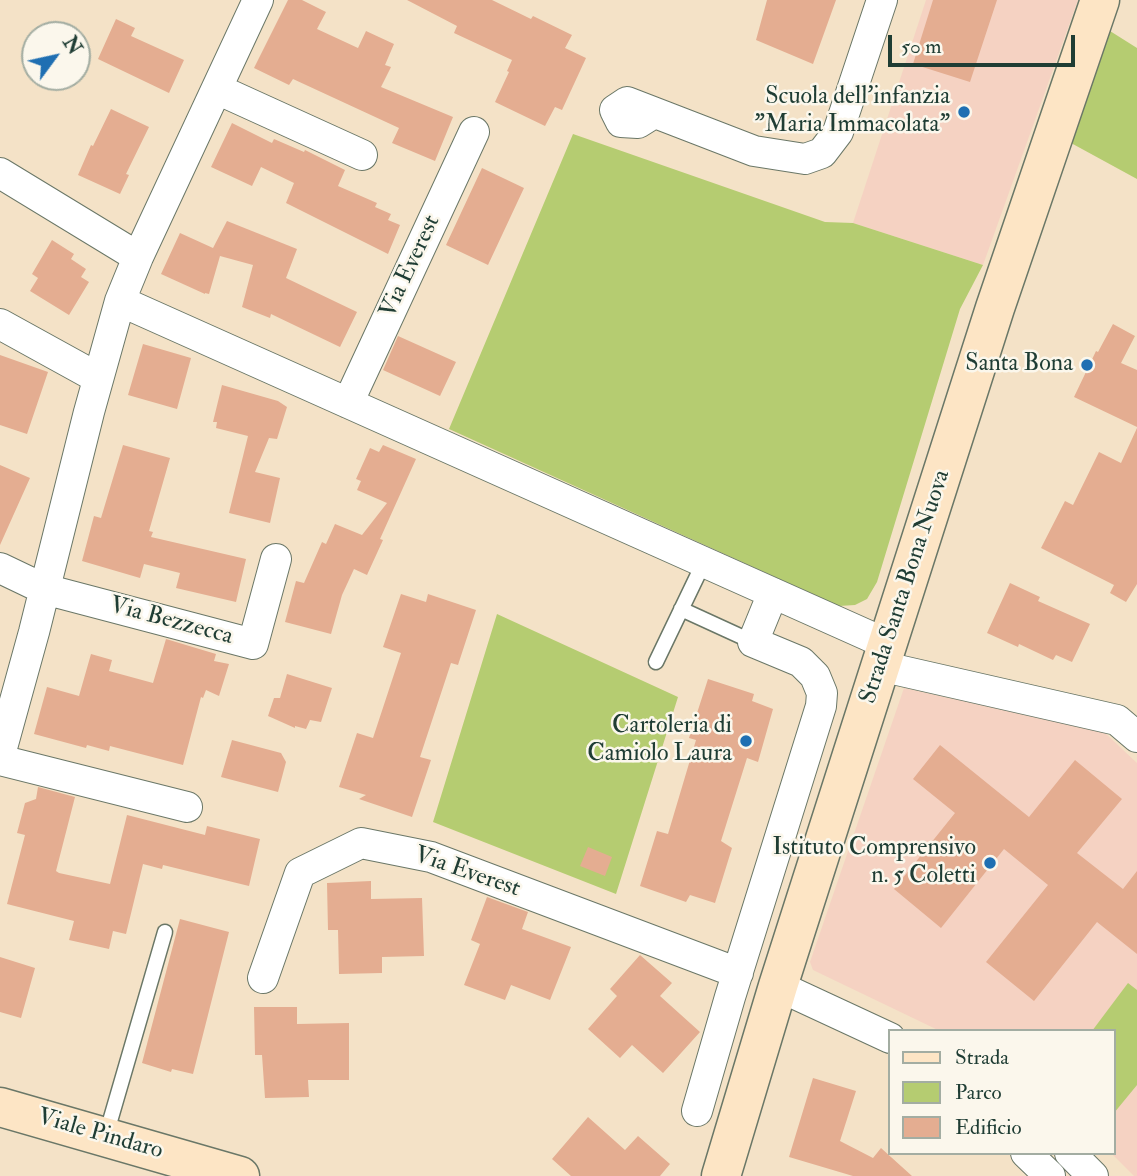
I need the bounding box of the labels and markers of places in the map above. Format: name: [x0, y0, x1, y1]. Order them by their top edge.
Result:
place label: Scuola dell'infanzia "Maria Immacolata": [754, 84, 950, 140]
marker: Scuola dell'infanzia "Maria Immacolata": [956, 104, 972, 120]
place label: Santa Bona: [965, 351, 1073, 379]
marker: Santa Bona: [1079, 357, 1095, 373]
place label: Cartoleria di Camiolo Laura: [587, 713, 732, 769]
marker: Cartoleria di Camiolo Laura: [738, 733, 754, 749]
place label: Istituto Comprensivo n. 5 Coletti: [772, 835, 976, 891]
marker: Istituto Comprensivo n. 5 Coletti: [982, 855, 998, 871]

